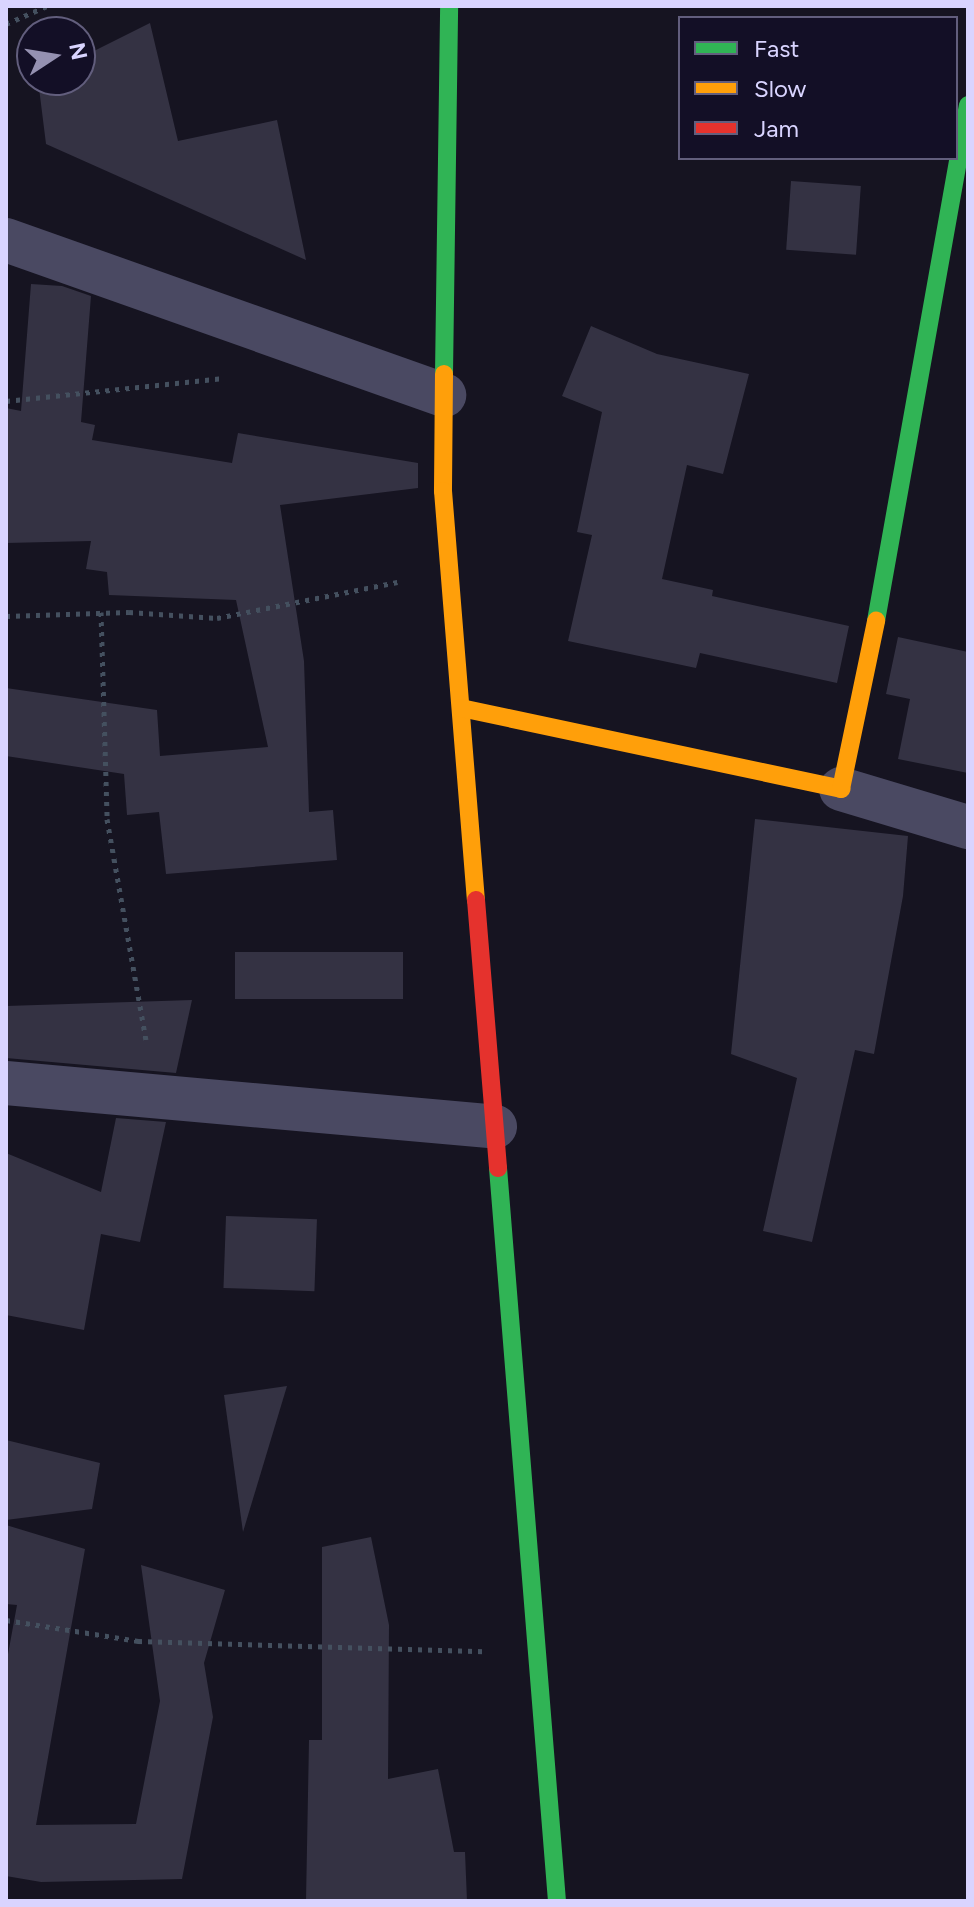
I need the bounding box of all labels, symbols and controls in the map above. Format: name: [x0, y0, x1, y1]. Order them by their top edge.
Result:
north arrow: [16, 16, 96, 96]
legend: [678, 16, 958, 160]
text: Fast: [754, 34, 799, 63]
text: N: [63, 40, 93, 62]
text: Slow: [754, 74, 806, 103]
text: Jam: [754, 114, 799, 143]

